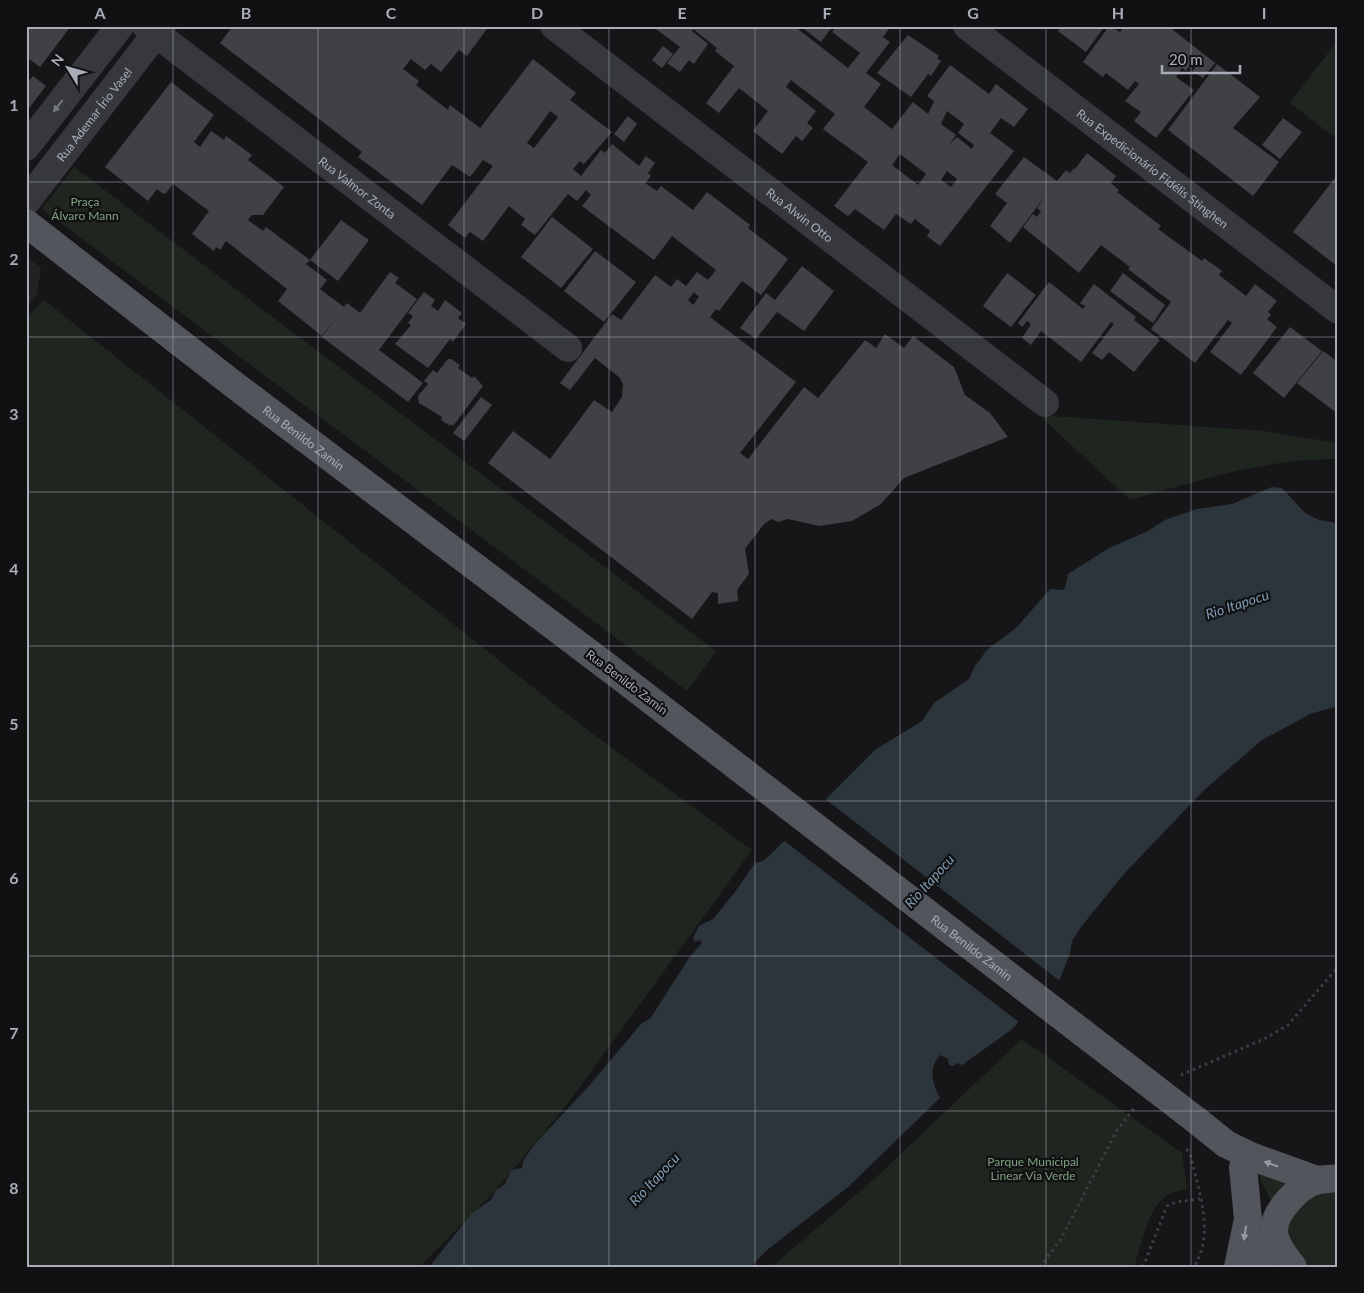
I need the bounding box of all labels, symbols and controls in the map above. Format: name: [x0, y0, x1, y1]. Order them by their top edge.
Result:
text: A: [93, 3, 106, 22]
text: B: [241, 3, 251, 22]
text: C: [386, 3, 397, 22]
text: D: [531, 3, 543, 22]
text: E: [677, 3, 687, 22]
text: F: [822, 3, 832, 22]
text: G: [967, 3, 979, 22]
text: H: [1112, 3, 1124, 22]
text: I: [1262, 3, 1266, 22]
north arrow: [42, 42, 92, 92]
scale bar: [1162, 42, 1239, 74]
text: N: [47, 50, 67, 69]
text: 20 m: [1169, 50, 1203, 68]
street label: Rua Ademar Írio Vasel: [53, 64, 135, 164]
text: 1: [9, 95, 19, 114]
one-way arrow: [52, 99, 63, 112]
street label: Rua Expedicionário Fidélis Stinghen: [1074, 105, 1232, 231]
street label: Rua Valmor Zonta: [316, 153, 399, 222]
street label: Rua Alwin Otto: [763, 184, 836, 245]
park label: Praça Álvaro Mann: [51, 194, 119, 223]
text: 2: [9, 249, 19, 268]
street label: Rua Benildo Zamin: [260, 402, 348, 473]
text: 3: [9, 404, 19, 423]
text: 4: [9, 559, 19, 578]
water label: Rio Itapocu: [1203, 586, 1271, 622]
street label: Rua Benildo Zamin: [583, 646, 671, 718]
text: 5: [9, 714, 19, 733]
water label: Rio Itapocu: [901, 851, 957, 911]
text: 6: [9, 868, 19, 887]
street label: Rua Benildo Zamin: [928, 911, 1016, 983]
text: 7: [9, 1023, 19, 1042]
water label: Rio Itapocu: [625, 1149, 683, 1209]
park label: Parque Municipal Linear Via Verde: [987, 1154, 1079, 1183]
one-way arrow: [1263, 1160, 1278, 1168]
text: 8: [9, 1178, 19, 1197]
one-way arrow: [1241, 1225, 1249, 1241]

